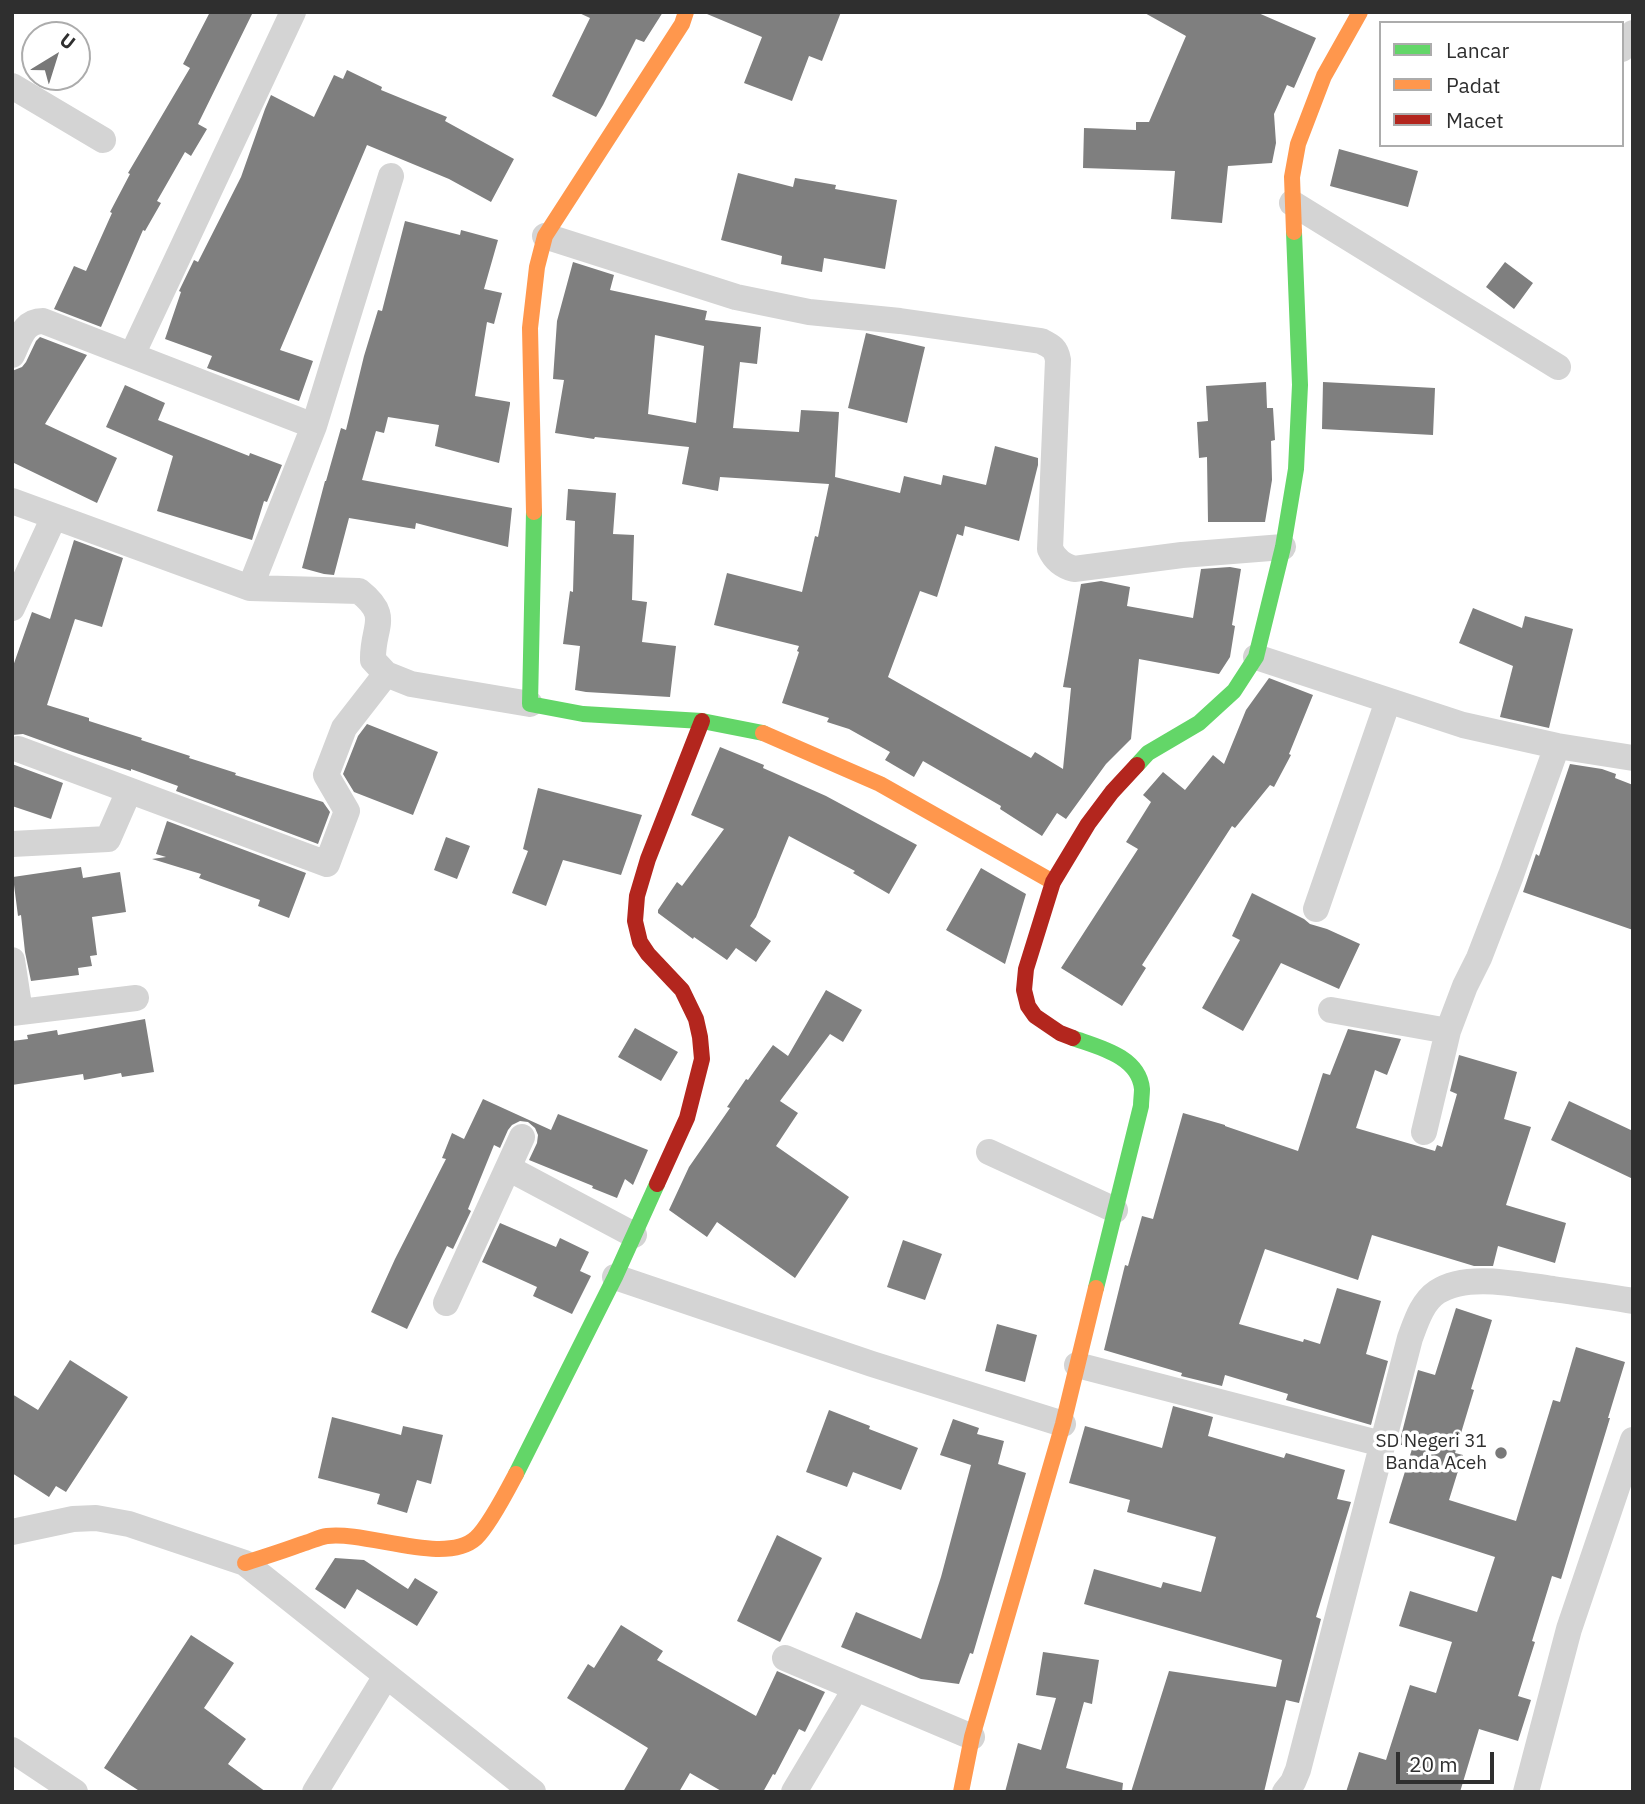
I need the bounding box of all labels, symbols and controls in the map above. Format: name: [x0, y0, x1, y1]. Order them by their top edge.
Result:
north arrow: [21, 21, 91, 91]
legend: [1379, 21, 1624, 147]
text: U: [55, 28, 80, 55]
text: Lancar: [1446, 36, 1509, 64]
text: Padat: [1446, 71, 1501, 99]
text: Macet: [1446, 106, 1504, 134]
place label: SD Negeri 31 Banda Aceh: [1376, 1431, 1487, 1475]
marker: SD Negeri 31 Banda Aceh: [1493, 1445, 1509, 1461]
scale bar: [1400, 1738, 1498, 1782]
text: 20 m: [1409, 1750, 1458, 1778]

